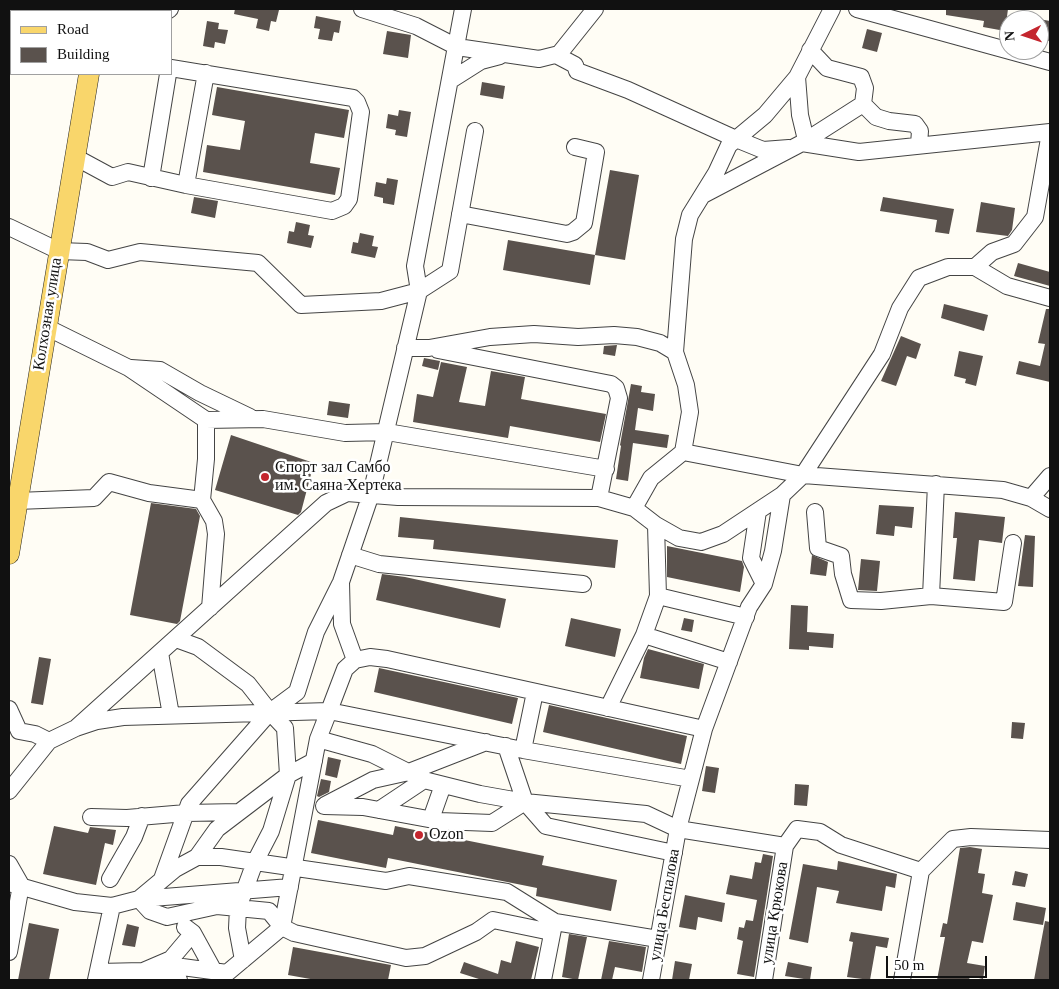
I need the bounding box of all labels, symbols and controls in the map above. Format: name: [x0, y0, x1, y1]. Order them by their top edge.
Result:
legend: [10, 10, 172, 75]
north arrow: [999, 10, 1049, 60]
text: Road: [57, 21, 89, 37]
text: N: [1002, 30, 1017, 42]
text: Building: [57, 46, 110, 62]
street label: Колхозная улица: [30, 256, 66, 372]
place label: Спорт зал Самбо им. Саяна Хертека: [275, 458, 402, 496]
marker: Спорт зал Самбо им. Саяна Хертека: [259, 471, 271, 483]
place label: Ozon: [429, 825, 464, 845]
marker: Ozon: [413, 829, 425, 841]
street label: улица Беспалова: [646, 847, 684, 963]
street label: улица Крюкова: [757, 860, 793, 966]
scale bar: [889, 946, 990, 978]
text: 50 m: [894, 957, 924, 973]

